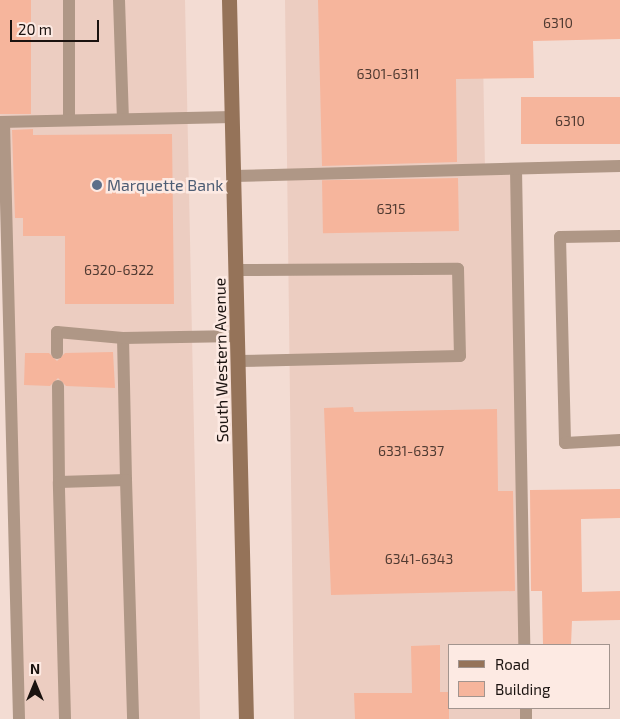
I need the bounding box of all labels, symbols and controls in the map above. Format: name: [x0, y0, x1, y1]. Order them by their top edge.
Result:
scale bar: [12, 10, 101, 42]
house number: 6310: [543, 15, 573, 31]
text: 20 m: [18, 20, 52, 38]
house number: 6301-6311: [356, 66, 420, 82]
house number: 6310: [555, 113, 585, 129]
place label: Marquette Bank: [107, 175, 223, 195]
marker: Marquette Bank: [91, 179, 103, 191]
house number: 6315: [377, 201, 405, 217]
house number: 6320-6322: [84, 262, 154, 278]
street label: South Western Avenue: [210, 277, 232, 443]
house number: 6331-6337: [378, 443, 444, 459]
house number: 6341-6343: [385, 551, 453, 567]
legend: [448, 644, 610, 709]
text: Road: [495, 655, 530, 673]
north arrow: [10, 659, 60, 709]
text: N: [30, 660, 40, 677]
text: Building: [495, 680, 550, 698]

